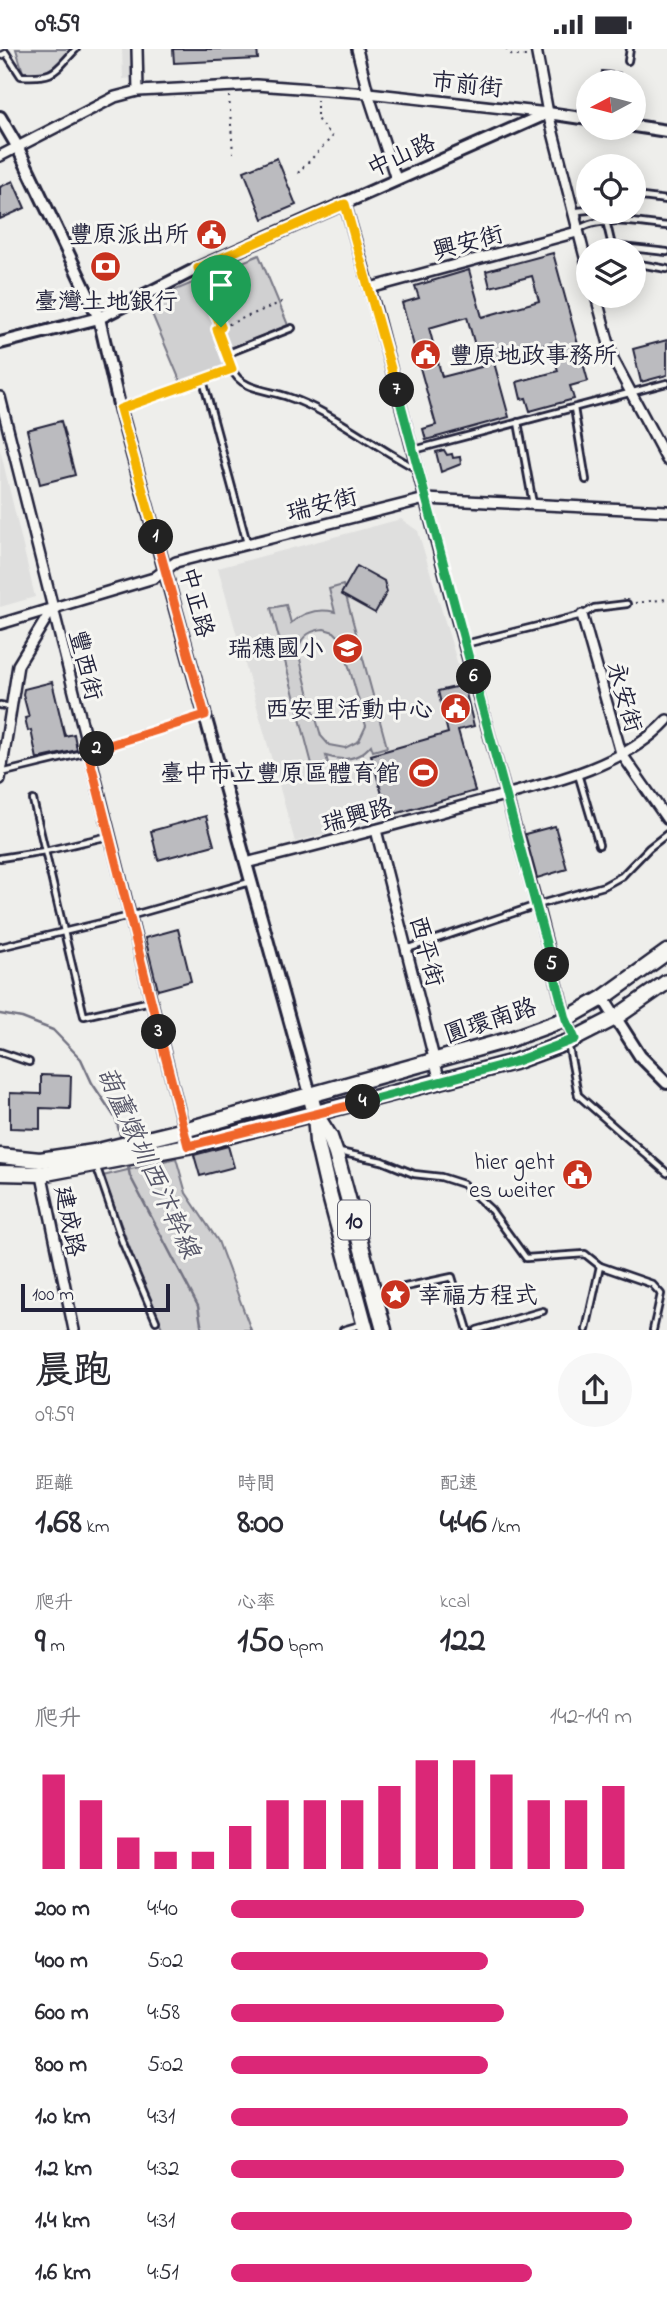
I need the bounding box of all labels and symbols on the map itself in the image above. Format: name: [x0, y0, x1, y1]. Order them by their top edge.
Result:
street label: 市前街: [429, 65, 504, 108]
north arrow: [576, 70, 646, 140]
street label: 中山路: [362, 127, 442, 188]
public building icon: 豐原派出所: [195, 217, 229, 251]
street label: 興安街: [429, 218, 508, 271]
place label: 豐原派出所: [69, 219, 189, 254]
bank icon: 臺灣土地銀行: [89, 250, 123, 284]
pin: [191, 255, 251, 327]
place label: 臺灣土地銀行: [34, 286, 178, 321]
public building icon: 豐原地政事務所: [409, 338, 443, 372]
place label: 豐原地政事務所: [449, 340, 617, 375]
pin: 7: [380, 373, 414, 407]
street label: 瑞安街: [283, 481, 362, 532]
pin: 1: [138, 519, 174, 554]
street label: 中正路: [168, 563, 221, 642]
street label: 豐西街: [58, 626, 109, 705]
school or university icon: 瑞穗國小: [330, 631, 364, 665]
place label: 瑞穗國小: [228, 633, 324, 668]
street label: 永安街: [596, 658, 649, 737]
pin: 6: [456, 659, 491, 695]
public building icon: 西安里活動中心: [439, 692, 473, 726]
place label: 西安里活動中心: [265, 694, 433, 729]
pin: 2: [80, 731, 114, 767]
sports icon: 臺中市立豐原區體育館: [406, 756, 440, 790]
place label: 臺中市立豐原區體育館: [160, 758, 400, 793]
street label: 瑞興路: [318, 791, 397, 844]
street label: 西平街: [398, 912, 451, 991]
pin: 5: [534, 947, 570, 983]
street label: 圓環南路: [440, 991, 542, 1054]
pin: 3: [142, 1014, 176, 1049]
water label: 葫蘆燉圳西汴幹線: [85, 1061, 208, 1267]
pin: 4: [346, 1085, 380, 1119]
place label: hier geht es weiter: [469, 1146, 556, 1209]
public building icon: hier geht es weiter: [561, 1158, 595, 1192]
street label: 建成路: [43, 1183, 92, 1260]
road number: 10: [338, 1201, 370, 1239]
place icon: 幸福方程式: [378, 1278, 412, 1312]
place label: 幸福方程式: [418, 1280, 538, 1315]
scale bar: [21, 1281, 170, 1313]

